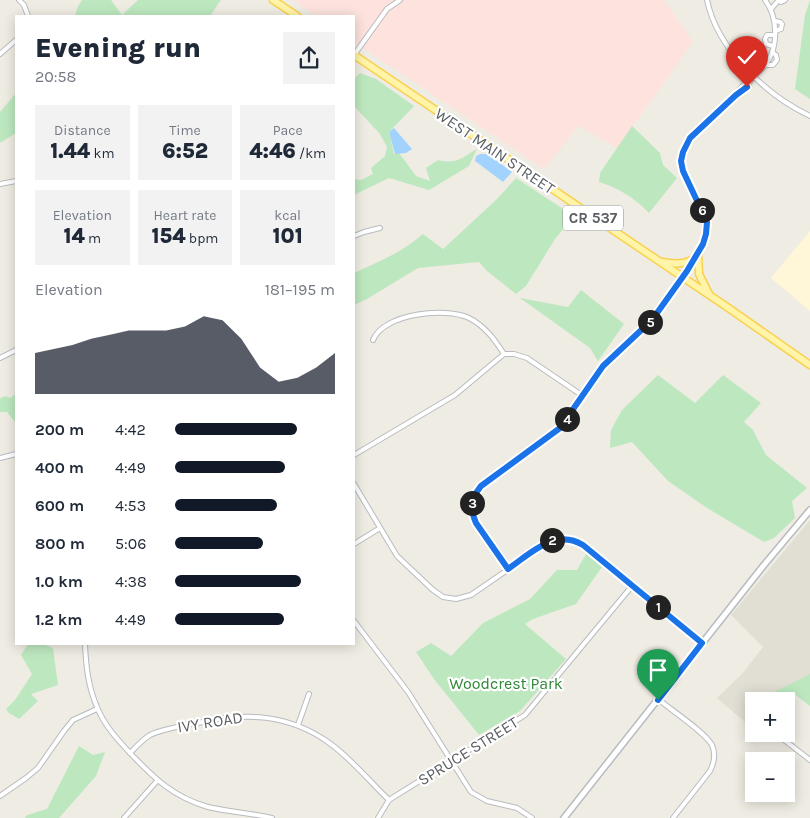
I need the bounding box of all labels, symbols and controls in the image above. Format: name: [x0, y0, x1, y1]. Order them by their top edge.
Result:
text: Evening run: [35, 31, 201, 64]
button: share: [283, 32, 335, 84]
pin: [726, 36, 768, 87]
icon: check: [733, 43, 761, 71]
text: 20:58: [35, 67, 76, 86]
street label: WEST MAIN STREET: [432, 104, 558, 198]
text: Distance: [54, 122, 111, 139]
text: Time: [169, 122, 201, 139]
text: Pace: [273, 122, 303, 139]
text: 1.44: [50, 139, 90, 163]
text: 6:52: [162, 139, 208, 163]
text: 4:46: [249, 139, 296, 163]
text: km: [90, 145, 114, 162]
text: /km: [296, 145, 326, 162]
pin: 6: [690, 198, 714, 222]
text: 6: [698, 202, 707, 219]
road number: CR 537: [563, 206, 623, 230]
text: Elevation: [53, 207, 112, 224]
text: Heart rate: [153, 207, 217, 224]
text: kcal: [274, 207, 301, 224]
text: 14: [63, 224, 85, 248]
text: 154: [152, 224, 186, 248]
text: 101: [273, 224, 303, 248]
text: m: [85, 230, 101, 247]
text: bpm: [186, 230, 218, 247]
text: Elevation: [35, 280, 103, 299]
text: 181–195 m: [265, 280, 335, 299]
pin: 5: [638, 310, 662, 334]
text: 5: [646, 314, 655, 331]
pin: 4: [554, 406, 580, 432]
text: 4: [563, 411, 572, 428]
text: 200 m: [35, 420, 84, 439]
text: 4:42: [115, 420, 146, 439]
text: 400 m: [35, 458, 84, 477]
text: 4:49: [115, 458, 146, 477]
pin: 3: [460, 490, 484, 516]
text: 3: [468, 495, 477, 512]
text: 600 m: [35, 496, 84, 515]
text: 4:53: [115, 496, 146, 515]
pin: 2: [540, 528, 564, 552]
text: 2: [548, 532, 557, 549]
text: 800 m: [35, 534, 85, 553]
text: 5:06: [115, 534, 146, 553]
text: 1.0 km: [35, 572, 83, 591]
text: 4:38: [115, 572, 147, 591]
pin: 1: [646, 594, 670, 620]
text: 1: [656, 599, 661, 616]
text: 1.2 km: [35, 610, 83, 629]
text: 4:49: [115, 610, 146, 629]
pin: [637, 649, 679, 700]
icon: arrive: [644, 656, 672, 684]
park label: Woodcrest Park: [449, 674, 563, 693]
map controls: [745, 692, 795, 802]
button: +: [745, 692, 795, 742]
street label: IVY ROAD: [176, 707, 244, 737]
street label: SPRUCE STREET: [414, 713, 522, 789]
button: −: [745, 752, 795, 802]

